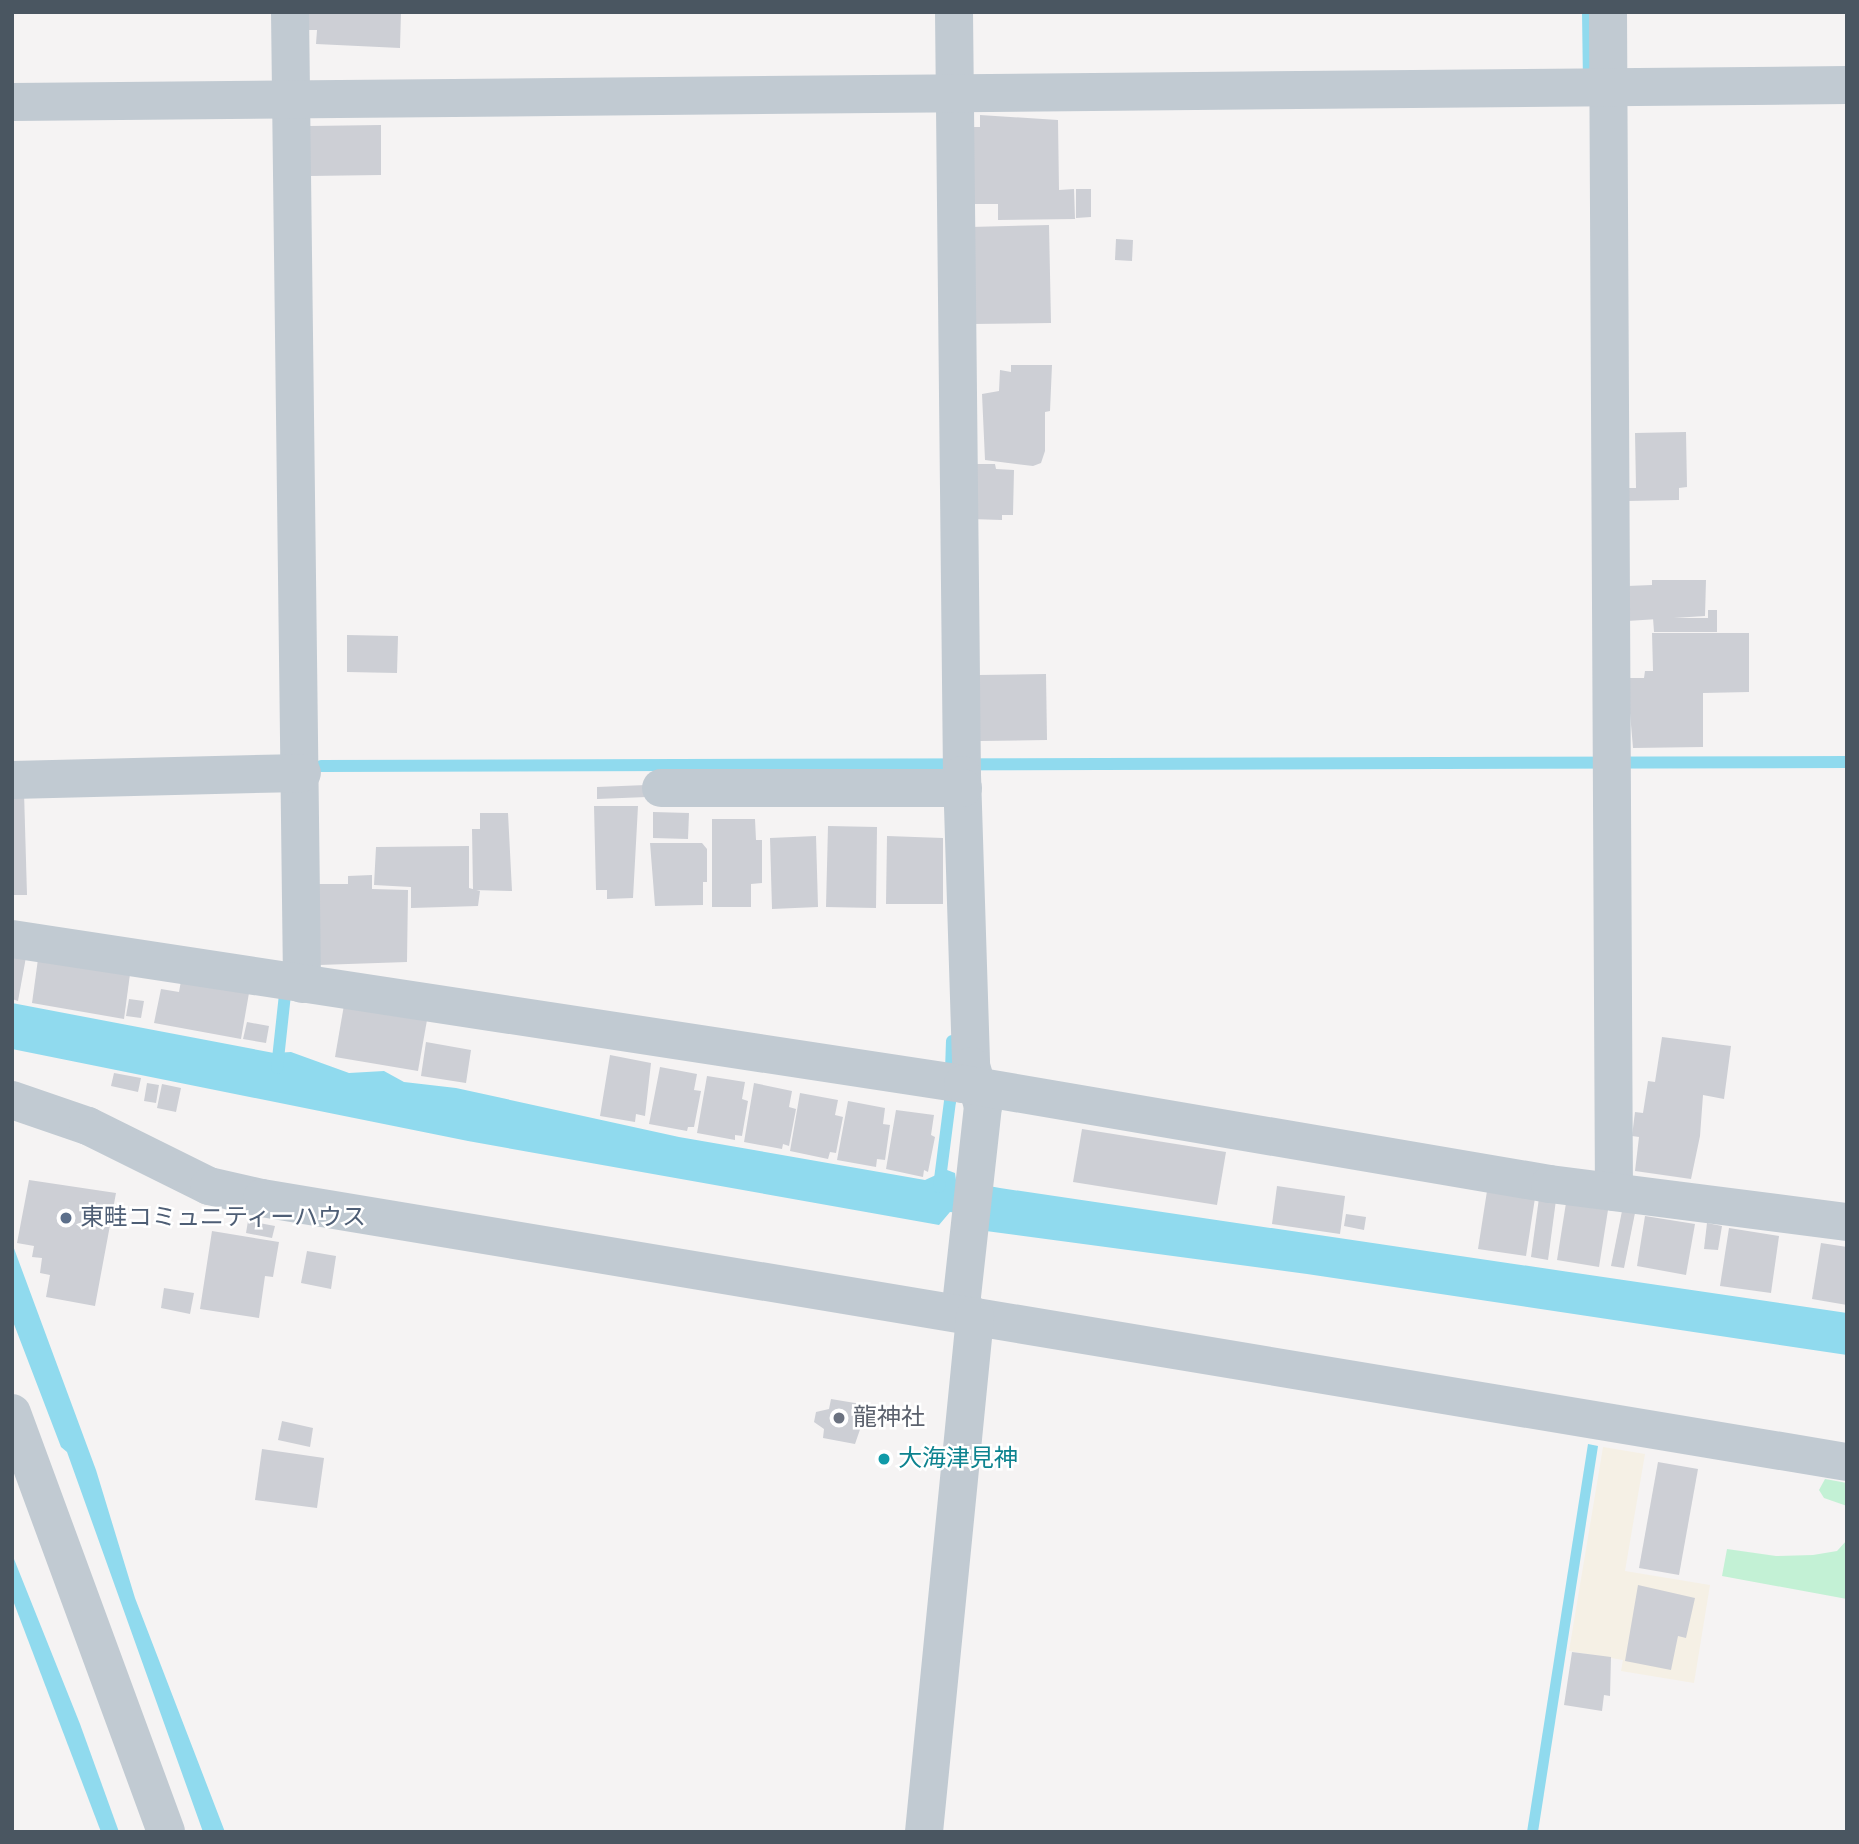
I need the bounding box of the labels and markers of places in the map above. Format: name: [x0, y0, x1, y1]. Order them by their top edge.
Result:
place label: 東畦コミュニティーハウス: [80, 1204, 368, 1232]
marker: 東畦コミュニティーハウス: [58, 1210, 74, 1226]
place label: 龍神社: [853, 1404, 925, 1432]
marker: 龍神社: [831, 1410, 847, 1426]
place label: 大海津見神: [898, 1445, 1018, 1473]
marker: 大海津見神: [876, 1451, 892, 1467]

